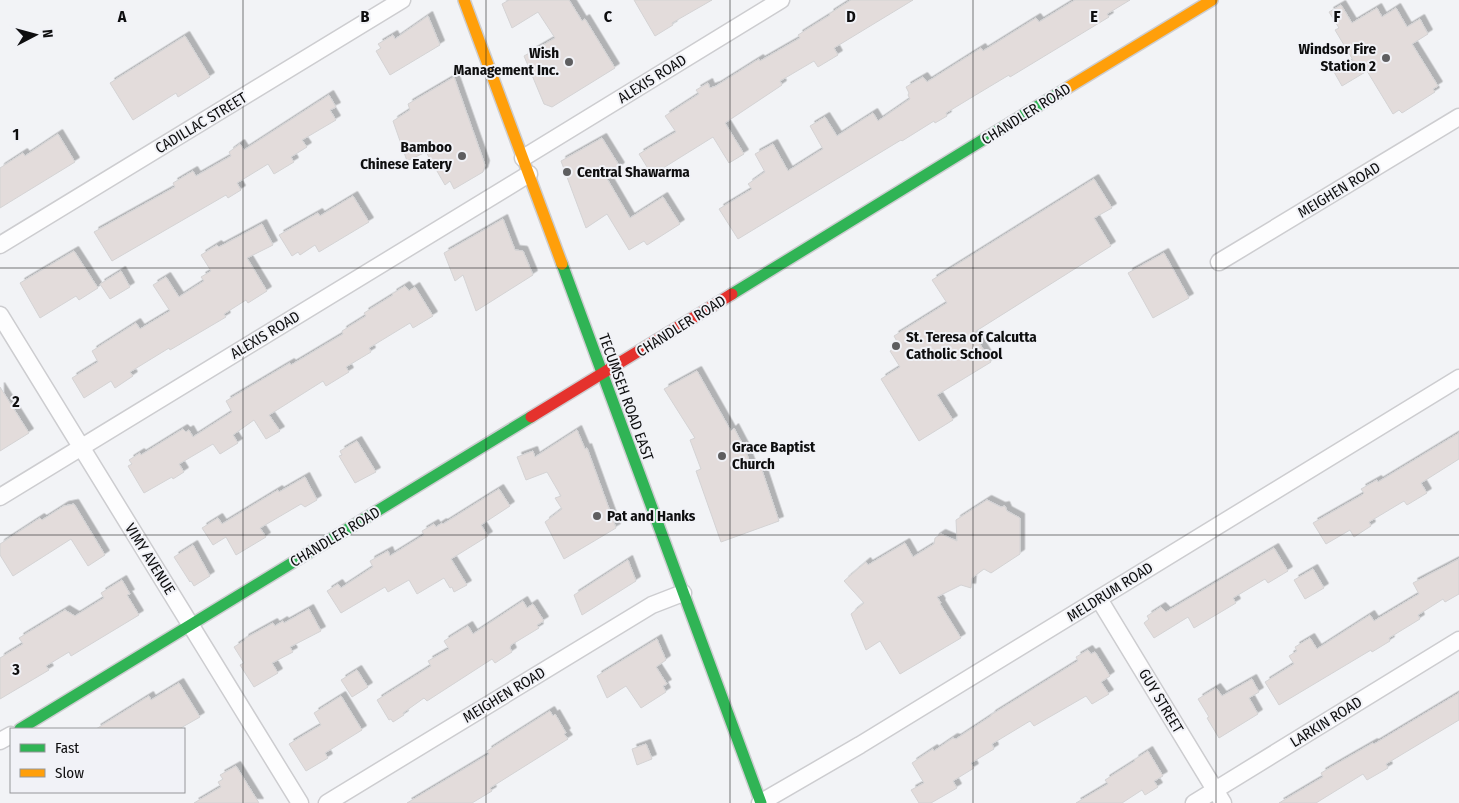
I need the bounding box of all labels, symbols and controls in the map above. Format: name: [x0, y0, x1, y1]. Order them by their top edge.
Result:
text: A: [117, 7, 127, 26]
text: B: [361, 7, 370, 26]
text: C: [604, 7, 613, 26]
text: D: [846, 7, 856, 26]
text: E: [1090, 7, 1098, 26]
text: F: [1333, 7, 1341, 26]
north arrow: [10, 10, 60, 60]
text: N: [39, 29, 56, 39]
place label: Windsor Fire Station 2: [1298, 40, 1376, 75]
place label: Wish Management Inc.: [454, 44, 560, 79]
street label: ALEXIS ROAD: [614, 51, 690, 107]
marker: Windsor Fire Station 2: [1380, 52, 1392, 64]
marker: Wish Management Inc.: [563, 56, 575, 68]
street label: CHANDLER ROAD: [978, 79, 1074, 149]
street label: CADILLAC STREET: [152, 89, 250, 157]
text: 1: [13, 125, 19, 144]
place label: Bamboo Chinese Eatery: [360, 138, 453, 173]
marker: Bamboo Chinese Eatery: [456, 150, 468, 162]
street label: MEIGHEN ROAD: [1295, 158, 1383, 222]
place label: Central Shawarma: [577, 163, 690, 181]
marker: Central Shawarma: [561, 166, 573, 178]
street label: CHANDLER ROAD: [633, 291, 729, 361]
street label: ALEXIS ROAD: [227, 307, 303, 363]
place label: St. Teresa of Calcutta Catholic School: [906, 328, 1037, 363]
street label: TECUMSEH ROAD EAST: [595, 331, 657, 463]
marker: St. Teresa of Calcutta Catholic School: [890, 340, 902, 352]
text: 2: [11, 392, 20, 411]
place label: Grace Baptist Church: [732, 438, 816, 473]
marker: Grace Baptist Church: [716, 450, 728, 462]
street label: CHANDLER ROAD: [287, 503, 383, 571]
place label: Pat and Hanks: [607, 507, 696, 525]
marker: Pat and Hanks: [591, 510, 603, 522]
street label: VIMY AVENUE: [121, 520, 179, 598]
street label: MELDRUM ROAD: [1064, 558, 1156, 626]
text: 3: [11, 660, 20, 679]
street label: MEIGHEN ROAD: [460, 663, 548, 727]
street label: GUY STREET: [1135, 666, 1187, 736]
street label: LARKIN ROAD: [1287, 693, 1365, 751]
legend: [10, 728, 185, 793]
text: Fast: [55, 739, 79, 757]
text: Slow: [55, 764, 84, 782]

